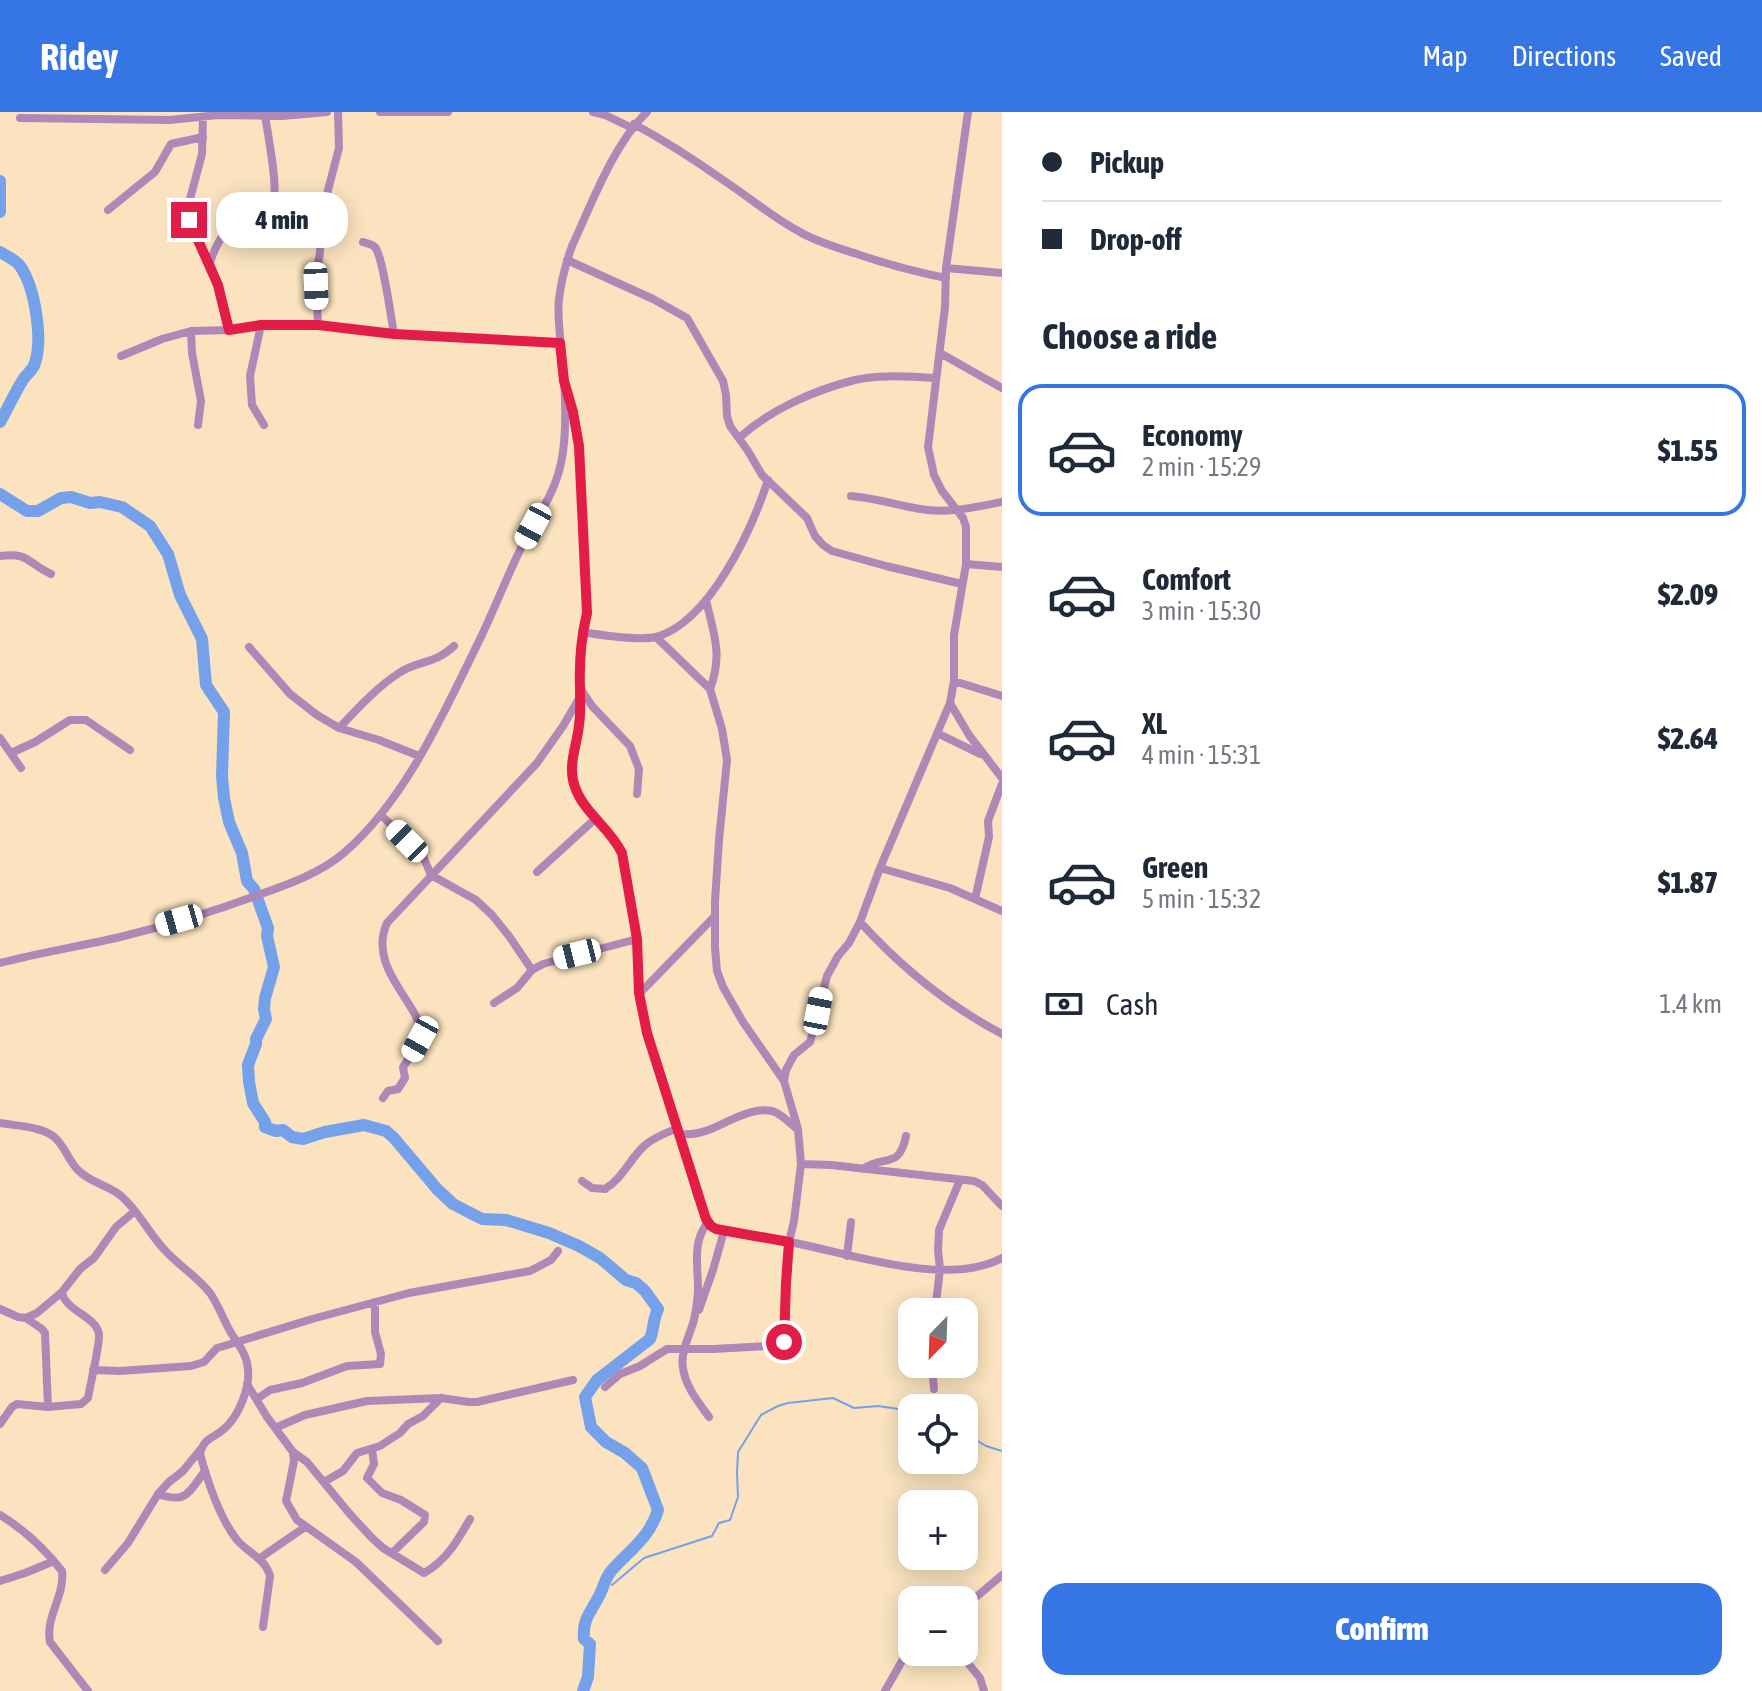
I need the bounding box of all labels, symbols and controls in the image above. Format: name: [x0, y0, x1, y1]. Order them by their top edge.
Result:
text: Ridey: [40, 35, 118, 78]
text: Map: [1423, 40, 1468, 72]
text: Directions: [1512, 40, 1616, 72]
text: Saved: [1660, 40, 1722, 72]
text: Pickup: [1090, 145, 1164, 179]
callout: 4 min: [217, 192, 349, 248]
route end: [171, 202, 207, 238]
text: 4 min: [255, 205, 309, 235]
text: Drop-off: [1090, 222, 1182, 256]
car: [303, 262, 329, 310]
text: Choose a ride: [1042, 315, 1217, 357]
icon: car: [1046, 414, 1118, 486]
text: Economy: [1142, 418, 1243, 452]
text: $1.55: [1658, 433, 1718, 467]
text: 2 min · 15:29: [1142, 452, 1261, 482]
car: [511, 499, 555, 553]
icon: car: [1046, 558, 1118, 630]
text: Comfort: [1142, 562, 1231, 596]
text: $2.09: [1658, 577, 1718, 611]
text: 3 min · 15:30: [1142, 596, 1261, 626]
icon: car: [1046, 702, 1118, 774]
text: XL: [1142, 706, 1167, 740]
text: $2.64: [1658, 721, 1718, 755]
text: 4 min · 15:31: [1142, 740, 1261, 770]
car: [382, 816, 432, 866]
icon: car: [1046, 846, 1118, 918]
text: Green: [1142, 850, 1208, 884]
text: $1.87: [1658, 865, 1718, 899]
text: 5 min · 15:32: [1142, 884, 1261, 914]
car: [153, 902, 205, 938]
car: [551, 937, 603, 971]
icon: cash: [1042, 982, 1086, 1026]
car: [802, 985, 834, 1037]
text: Cash: [1106, 987, 1159, 1021]
text: 1.4 km: [1659, 989, 1722, 1019]
car: [398, 1012, 442, 1066]
north arrow: [898, 1298, 978, 1378]
map controls: [898, 1298, 978, 1666]
route start: [766, 1324, 802, 1360]
button: locate: [898, 1394, 978, 1474]
button: +: [898, 1490, 978, 1570]
button: Confirm: [1042, 1583, 1722, 1675]
button: −: [898, 1586, 978, 1666]

